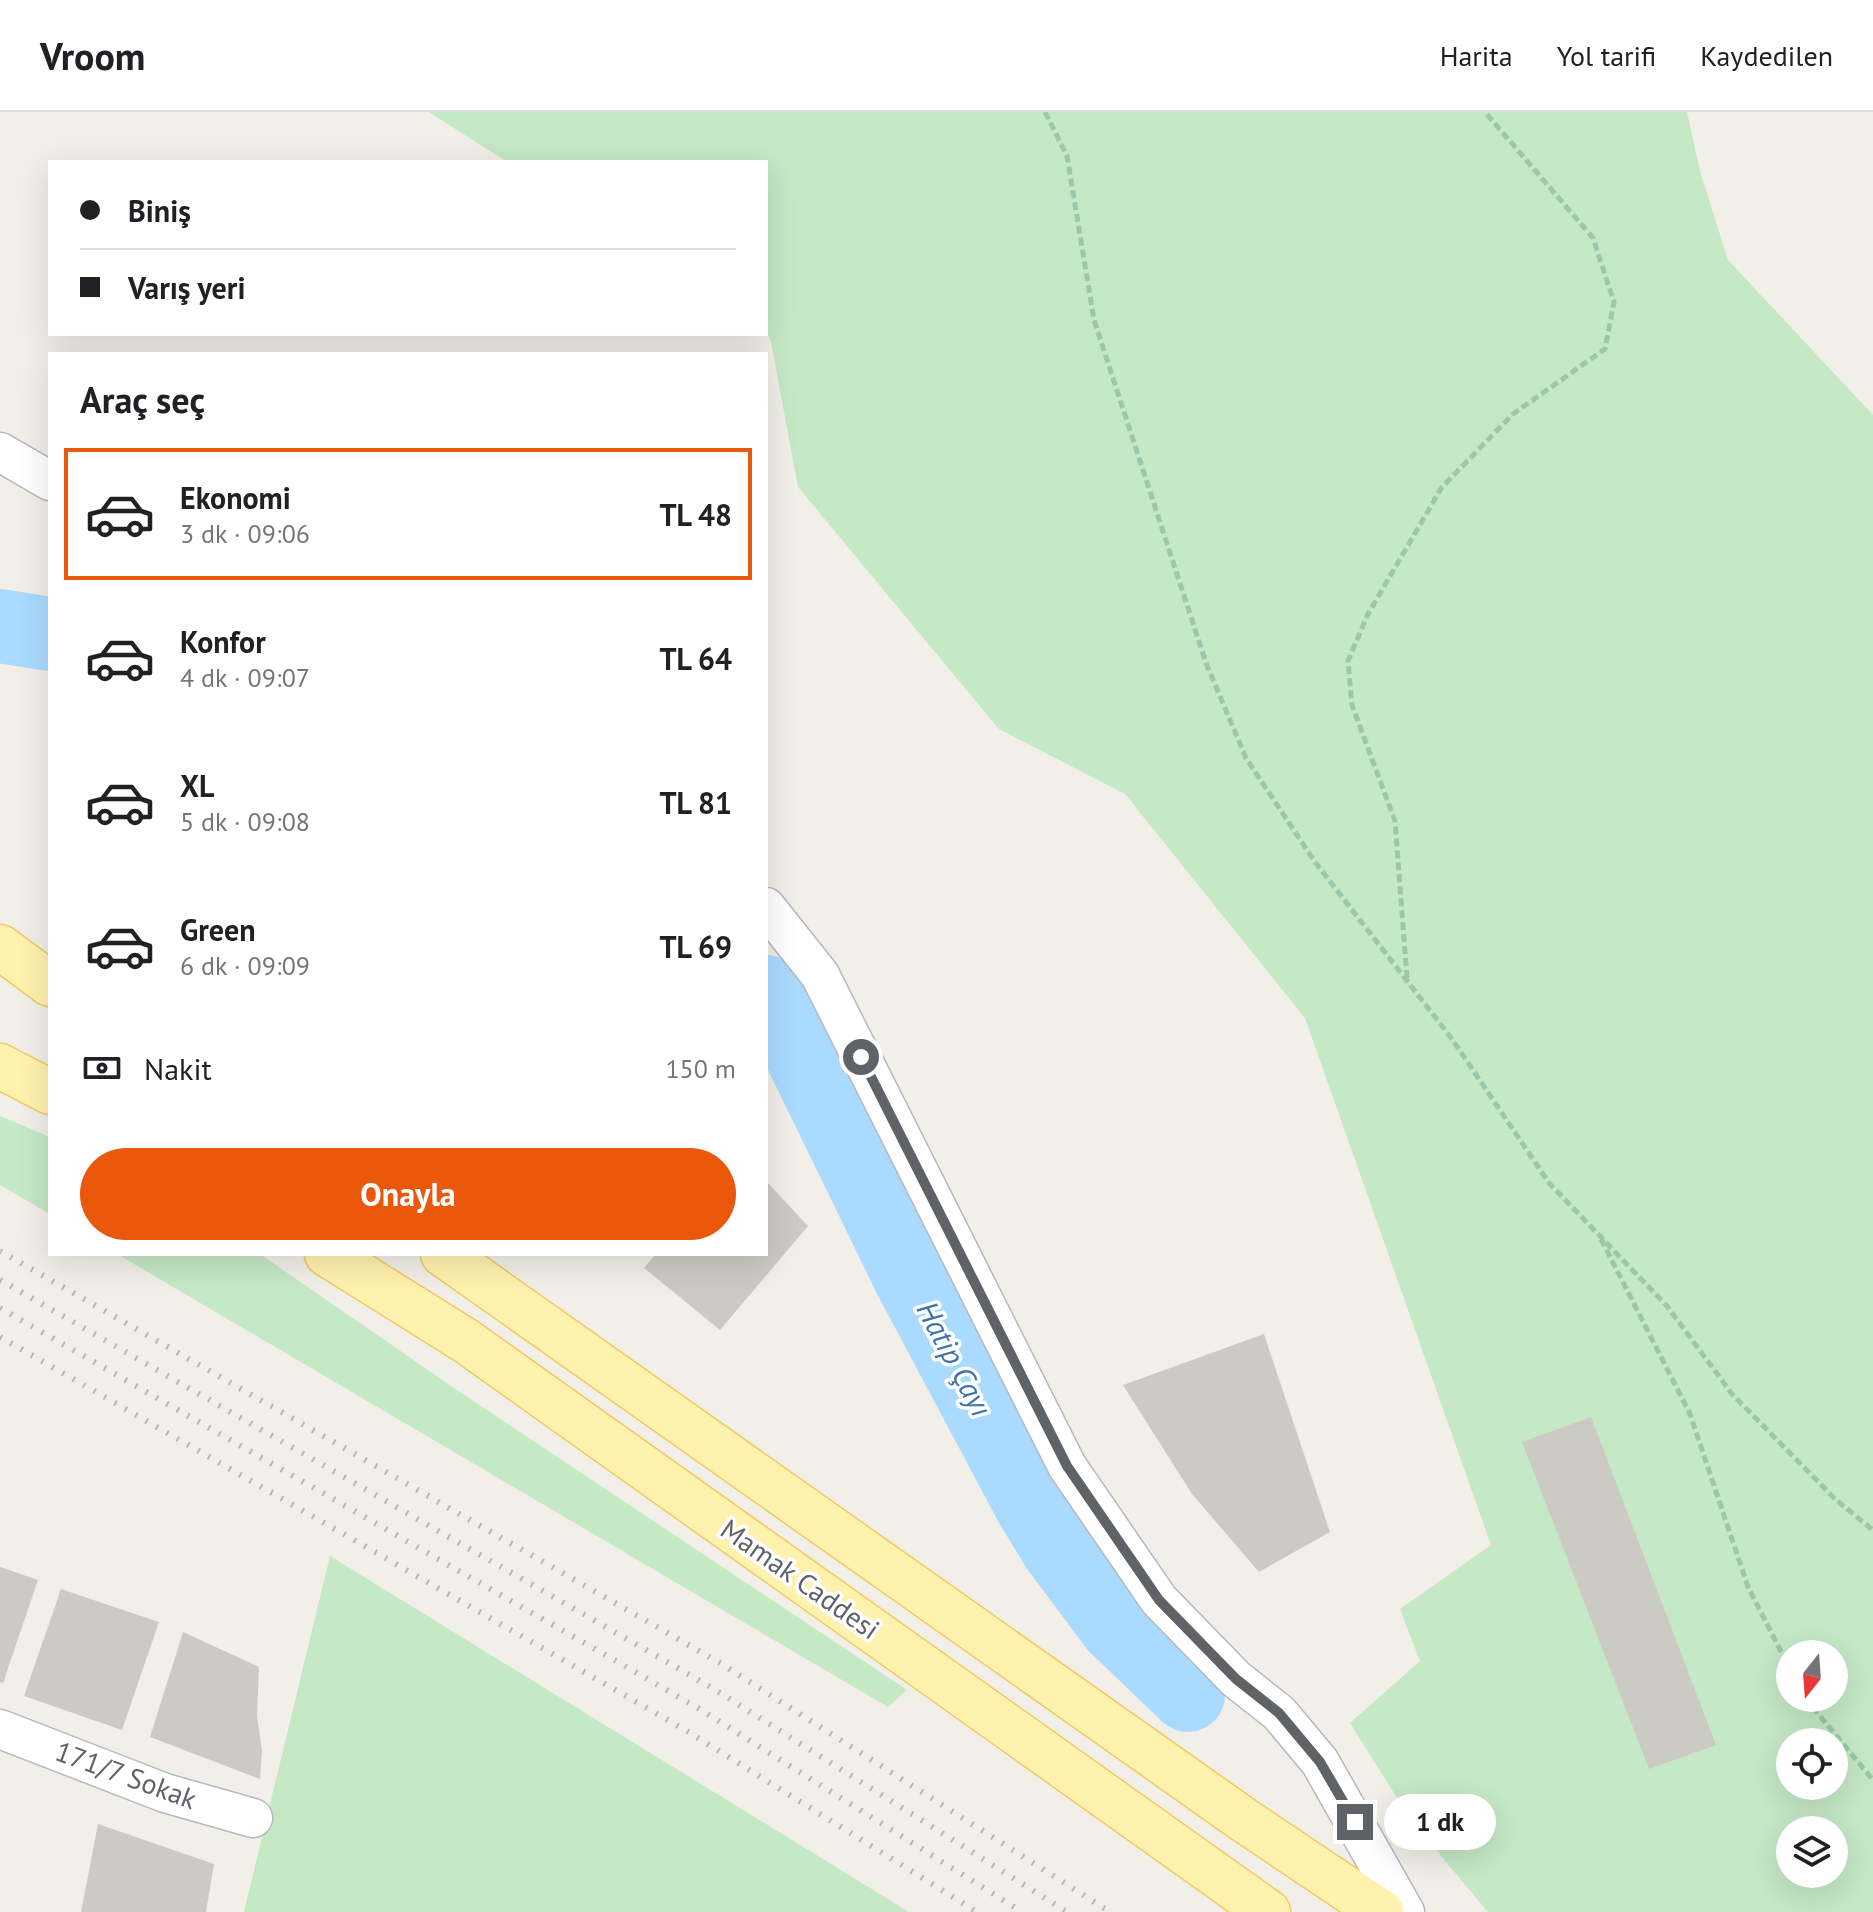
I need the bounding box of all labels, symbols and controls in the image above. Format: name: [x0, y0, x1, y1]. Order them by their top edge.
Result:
text: Vroom: [40, 31, 145, 80]
text: Harita: [1440, 37, 1513, 74]
text: Yol tarifi: [1557, 37, 1656, 74]
text: Kaydedilen: [1700, 37, 1833, 74]
text: Biniş: [128, 191, 191, 230]
text: Varış yeri: [128, 268, 245, 307]
text: Araç seç: [80, 376, 205, 423]
icon: car: [84, 478, 156, 550]
text: Ekonomi: [180, 478, 291, 517]
text: TL 48: [659, 495, 732, 534]
text: 3 dk · 09:06: [180, 517, 310, 550]
icon: car: [84, 622, 156, 694]
text: Konfor: [180, 622, 266, 661]
text: TL 64: [659, 639, 732, 678]
text: 4 dk · 09:07: [180, 661, 310, 694]
icon: car: [84, 766, 156, 838]
text: XL: [180, 766, 214, 805]
text: TL 81: [659, 783, 732, 822]
text: 5 dk · 09:08: [180, 805, 310, 838]
icon: car: [84, 910, 156, 982]
text: Green: [180, 910, 255, 949]
text: TL 69: [659, 927, 732, 966]
text: 6 dk · 09:09: [180, 949, 310, 982]
route start: [843, 1039, 879, 1075]
icon: cash: [80, 1046, 124, 1090]
text: Nakit: [144, 1049, 212, 1088]
text: 150 m: [665, 1052, 736, 1085]
button: Onayla: [80, 1148, 736, 1240]
water label: Hatip Çayı: [909, 1294, 1002, 1423]
street label: Mamak Caddesi: [714, 1510, 887, 1647]
north arrow: [1776, 1640, 1848, 1712]
map controls: [1776, 1640, 1848, 1888]
button: locate: [1776, 1728, 1848, 1800]
street label: 171/7 Sokak: [51, 1732, 202, 1817]
callout: 1 dk: [1383, 1794, 1495, 1850]
route end: [1337, 1804, 1373, 1840]
text: 1 dk: [1416, 1805, 1464, 1838]
button: layers: [1776, 1816, 1848, 1888]

